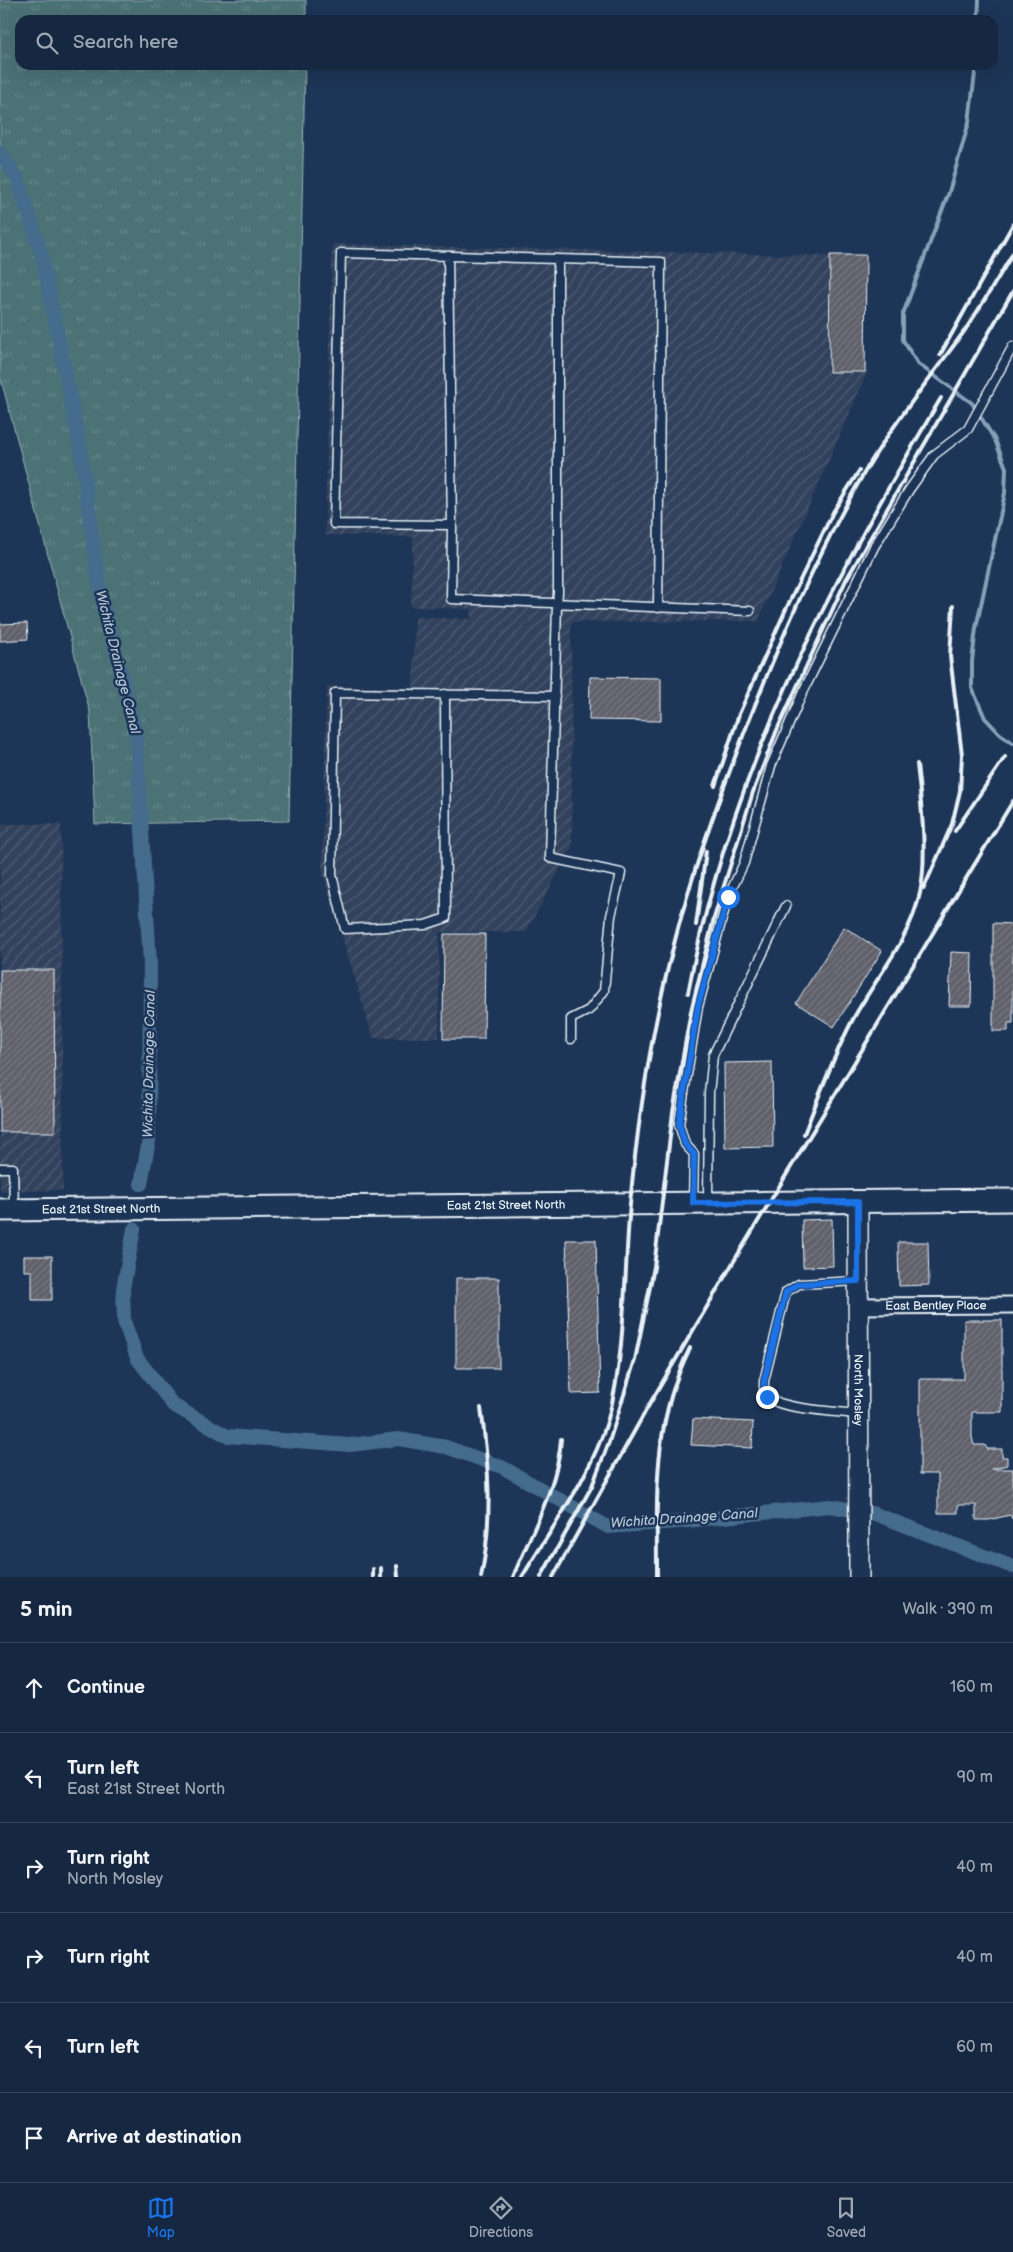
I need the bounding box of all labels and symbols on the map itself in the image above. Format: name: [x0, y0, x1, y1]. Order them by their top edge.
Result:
water label: Wichita Drainage Canal: [92, 588, 144, 736]
route start: [717, 886, 740, 909]
water label: Wichita Drainage Canal: [139, 989, 159, 1138]
street label: East 21st Street North: [447, 1197, 566, 1213]
street label: East 21st Street North: [42, 1201, 161, 1217]
street label: East Bentley Place: [885, 1298, 987, 1313]
street label: North Mosley: [851, 1354, 866, 1427]
route end: [756, 1386, 779, 1409]
water label: Wichita Drainage Canal: [610, 1504, 759, 1532]

